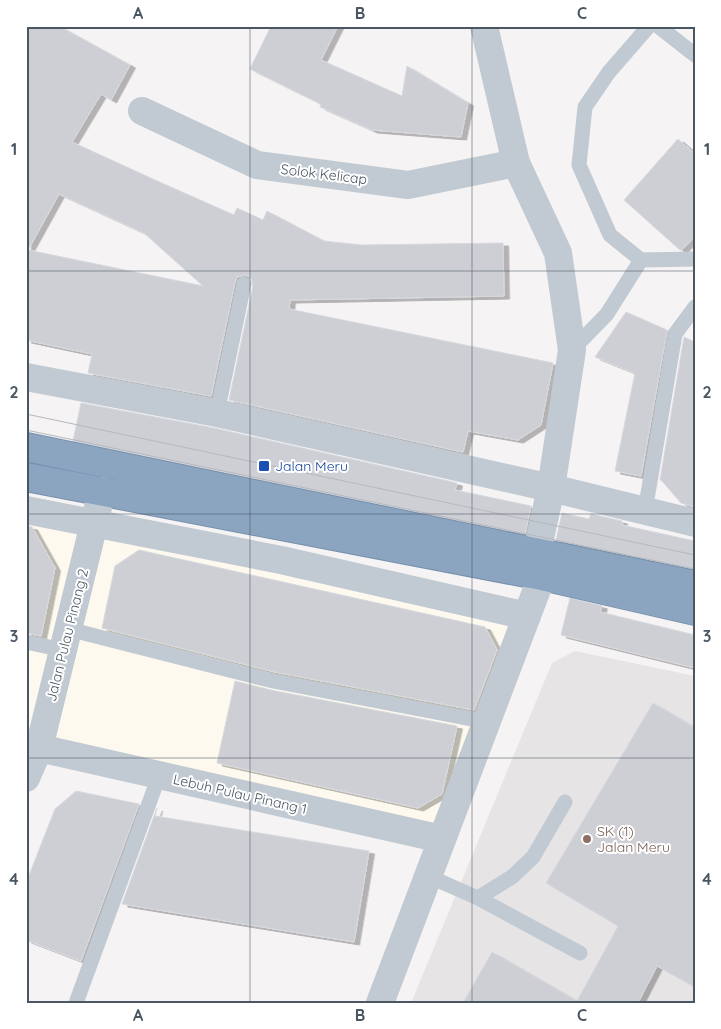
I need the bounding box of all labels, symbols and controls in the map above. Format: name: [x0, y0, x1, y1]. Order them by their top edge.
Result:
text: A: [133, 3, 144, 23]
text: B: [355, 3, 365, 23]
text: C: [577, 3, 587, 23]
text: 1: [11, 139, 17, 159]
text: 1: [704, 139, 710, 159]
street label: Solok Kelicap: [280, 160, 368, 188]
text: 2: [9, 382, 19, 402]
text: 2: [702, 382, 712, 402]
place label: Jalan Meru: [275, 457, 348, 475]
marker: Jalan Meru: [257, 459, 271, 473]
street label: Jalan Pulau Pinang 2: [42, 567, 92, 703]
text: 3: [10, 626, 18, 646]
text: 3: [703, 626, 711, 646]
street label: Lebuh Pulau Pinang 1: [171, 770, 309, 818]
place label: SK (1) Jalan Meru: [597, 822, 670, 856]
marker: SK (1) Jalan Meru: [581, 833, 593, 845]
text: 4: [9, 869, 19, 889]
text: 4: [702, 869, 712, 889]
text: A: [133, 1005, 144, 1025]
text: B: [355, 1005, 365, 1025]
text: C: [577, 1005, 587, 1025]

